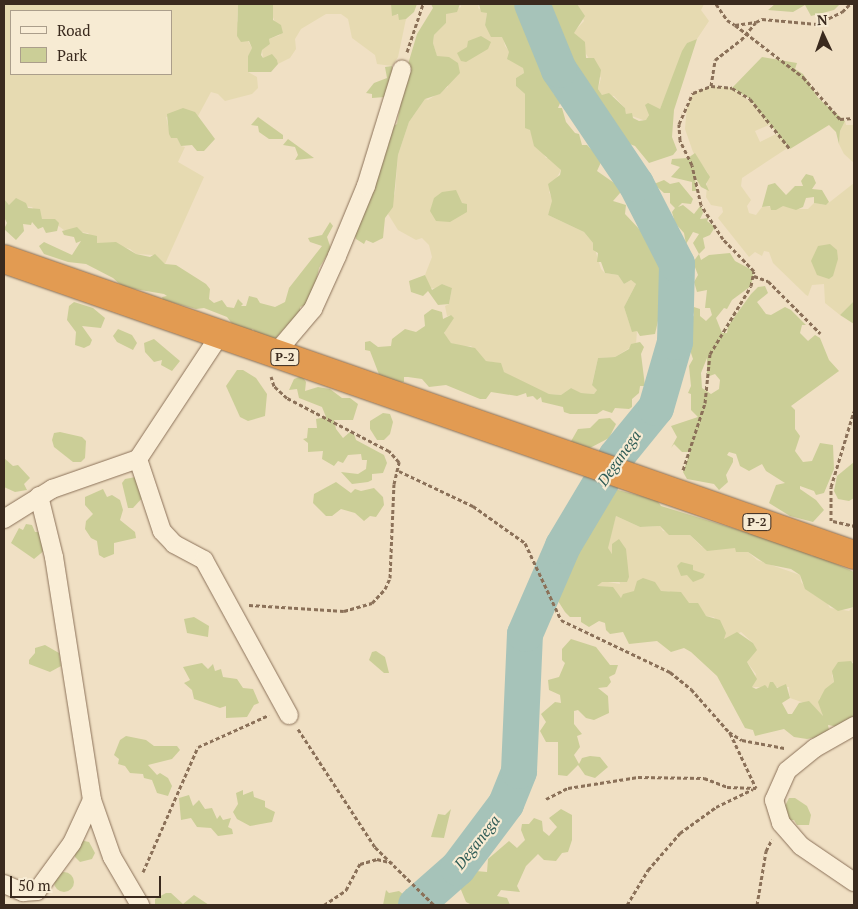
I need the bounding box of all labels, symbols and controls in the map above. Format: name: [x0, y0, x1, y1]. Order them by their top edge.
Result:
legend: [10, 10, 172, 75]
north arrow: [798, 10, 848, 60]
text: N: [816, 10, 828, 29]
text: Road: [57, 20, 90, 40]
text: Park: [57, 45, 87, 65]
road number: P-2: [270, 348, 300, 367]
water label: Deganega: [594, 427, 644, 489]
road number: P-2: [742, 512, 772, 532]
water label: Deganega: [450, 812, 504, 872]
scale bar: [12, 866, 164, 898]
text: 50 m: [18, 875, 51, 895]

